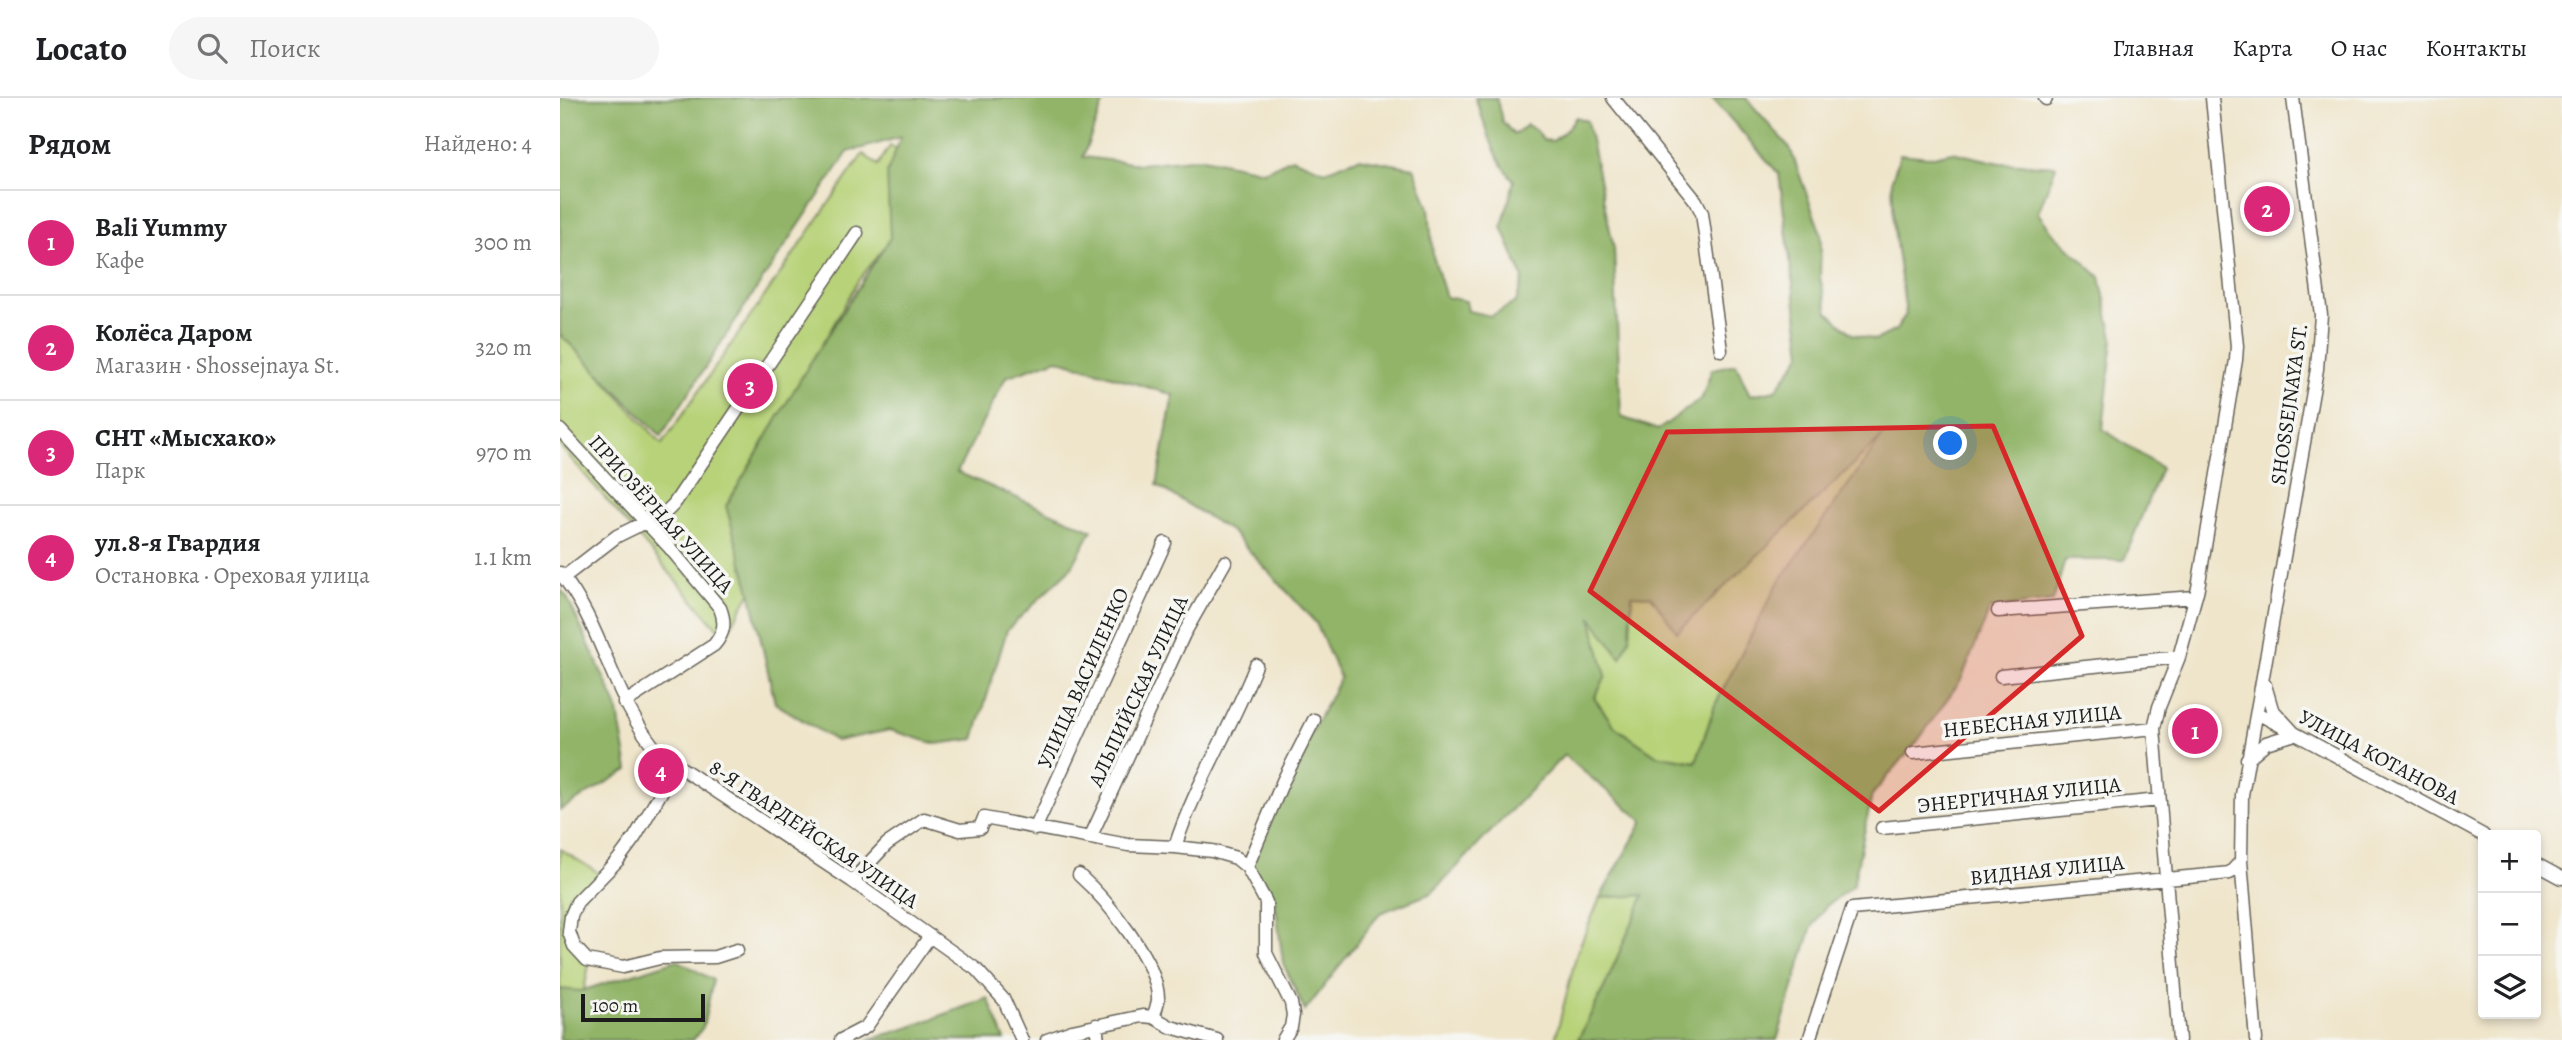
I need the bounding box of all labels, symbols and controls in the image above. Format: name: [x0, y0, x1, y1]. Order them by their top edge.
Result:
search box: [169, 17, 659, 80]
text: Locato: [35, 26, 127, 71]
icon: search: [193, 29, 231, 67]
text: Поиск: [249, 31, 320, 66]
text: Главная: [2113, 32, 2194, 64]
text: Карта: [2232, 32, 2293, 64]
text: О нас: [2331, 32, 2387, 64]
text: Контакты: [2425, 32, 2527, 64]
text: Рядом: [28, 124, 111, 164]
text: Найдено: 4: [424, 128, 532, 159]
pin: 2: [2244, 183, 2290, 235]
text: Bali Yummy: [95, 210, 226, 245]
text: 1: [47, 227, 55, 258]
text: 300 m: [474, 227, 532, 258]
text: Кафе: [95, 245, 145, 276]
text: Колёса Даром: [95, 315, 252, 350]
street label: SHOSSEJNAYA ST.: [2264, 321, 2314, 487]
text: 2: [45, 332, 57, 363]
text: 320 m: [476, 332, 532, 363]
text: Магазин · Shossejnaya St.: [95, 350, 341, 381]
pin: 3: [727, 360, 773, 412]
text: СНТ «Мысхако»: [95, 420, 276, 455]
your location: [1933, 426, 1967, 460]
street label: ПРИОЗЁРНАЯ УЛИЦА: [582, 429, 740, 600]
text: 3: [46, 437, 56, 468]
text: 970 m: [476, 437, 532, 468]
text: Парк: [95, 455, 146, 486]
text: ул.8-я Гвардия: [95, 525, 261, 560]
text: 4: [46, 542, 56, 573]
text: 1.1 km: [474, 542, 532, 573]
text: Остановка · Ореховая улица: [95, 560, 370, 591]
street label: УЛИЦА ВАСИЛЕНКО: [1031, 583, 1135, 773]
street label: АЛЬПИЙСКАЯ УЛИЦА: [1081, 590, 1195, 792]
street label: НЕБЕСНАЯ УЛИЦА: [1942, 698, 2123, 744]
street label: УЛИЦА КОТАНОВА: [2294, 703, 2465, 811]
pin: 1: [2172, 705, 2218, 757]
pin: 4: [638, 745, 684, 797]
street label: 8-Я ГВАРДЕЙСКАЯ УЛИЦА: [704, 753, 925, 915]
street label: ЭНЕРГИЧНАЯ УЛИЦА: [1916, 770, 2123, 820]
map controls: [2478, 830, 2541, 1019]
button: +: [2478, 830, 2541, 893]
street label: ВИДНАЯ УЛИЦА: [1969, 848, 2126, 892]
button: −: [2478, 893, 2541, 956]
button: layers: [2478, 956, 2541, 1019]
scale bar: [581, 991, 705, 1023]
text: 100 m: [592, 993, 638, 1019]

